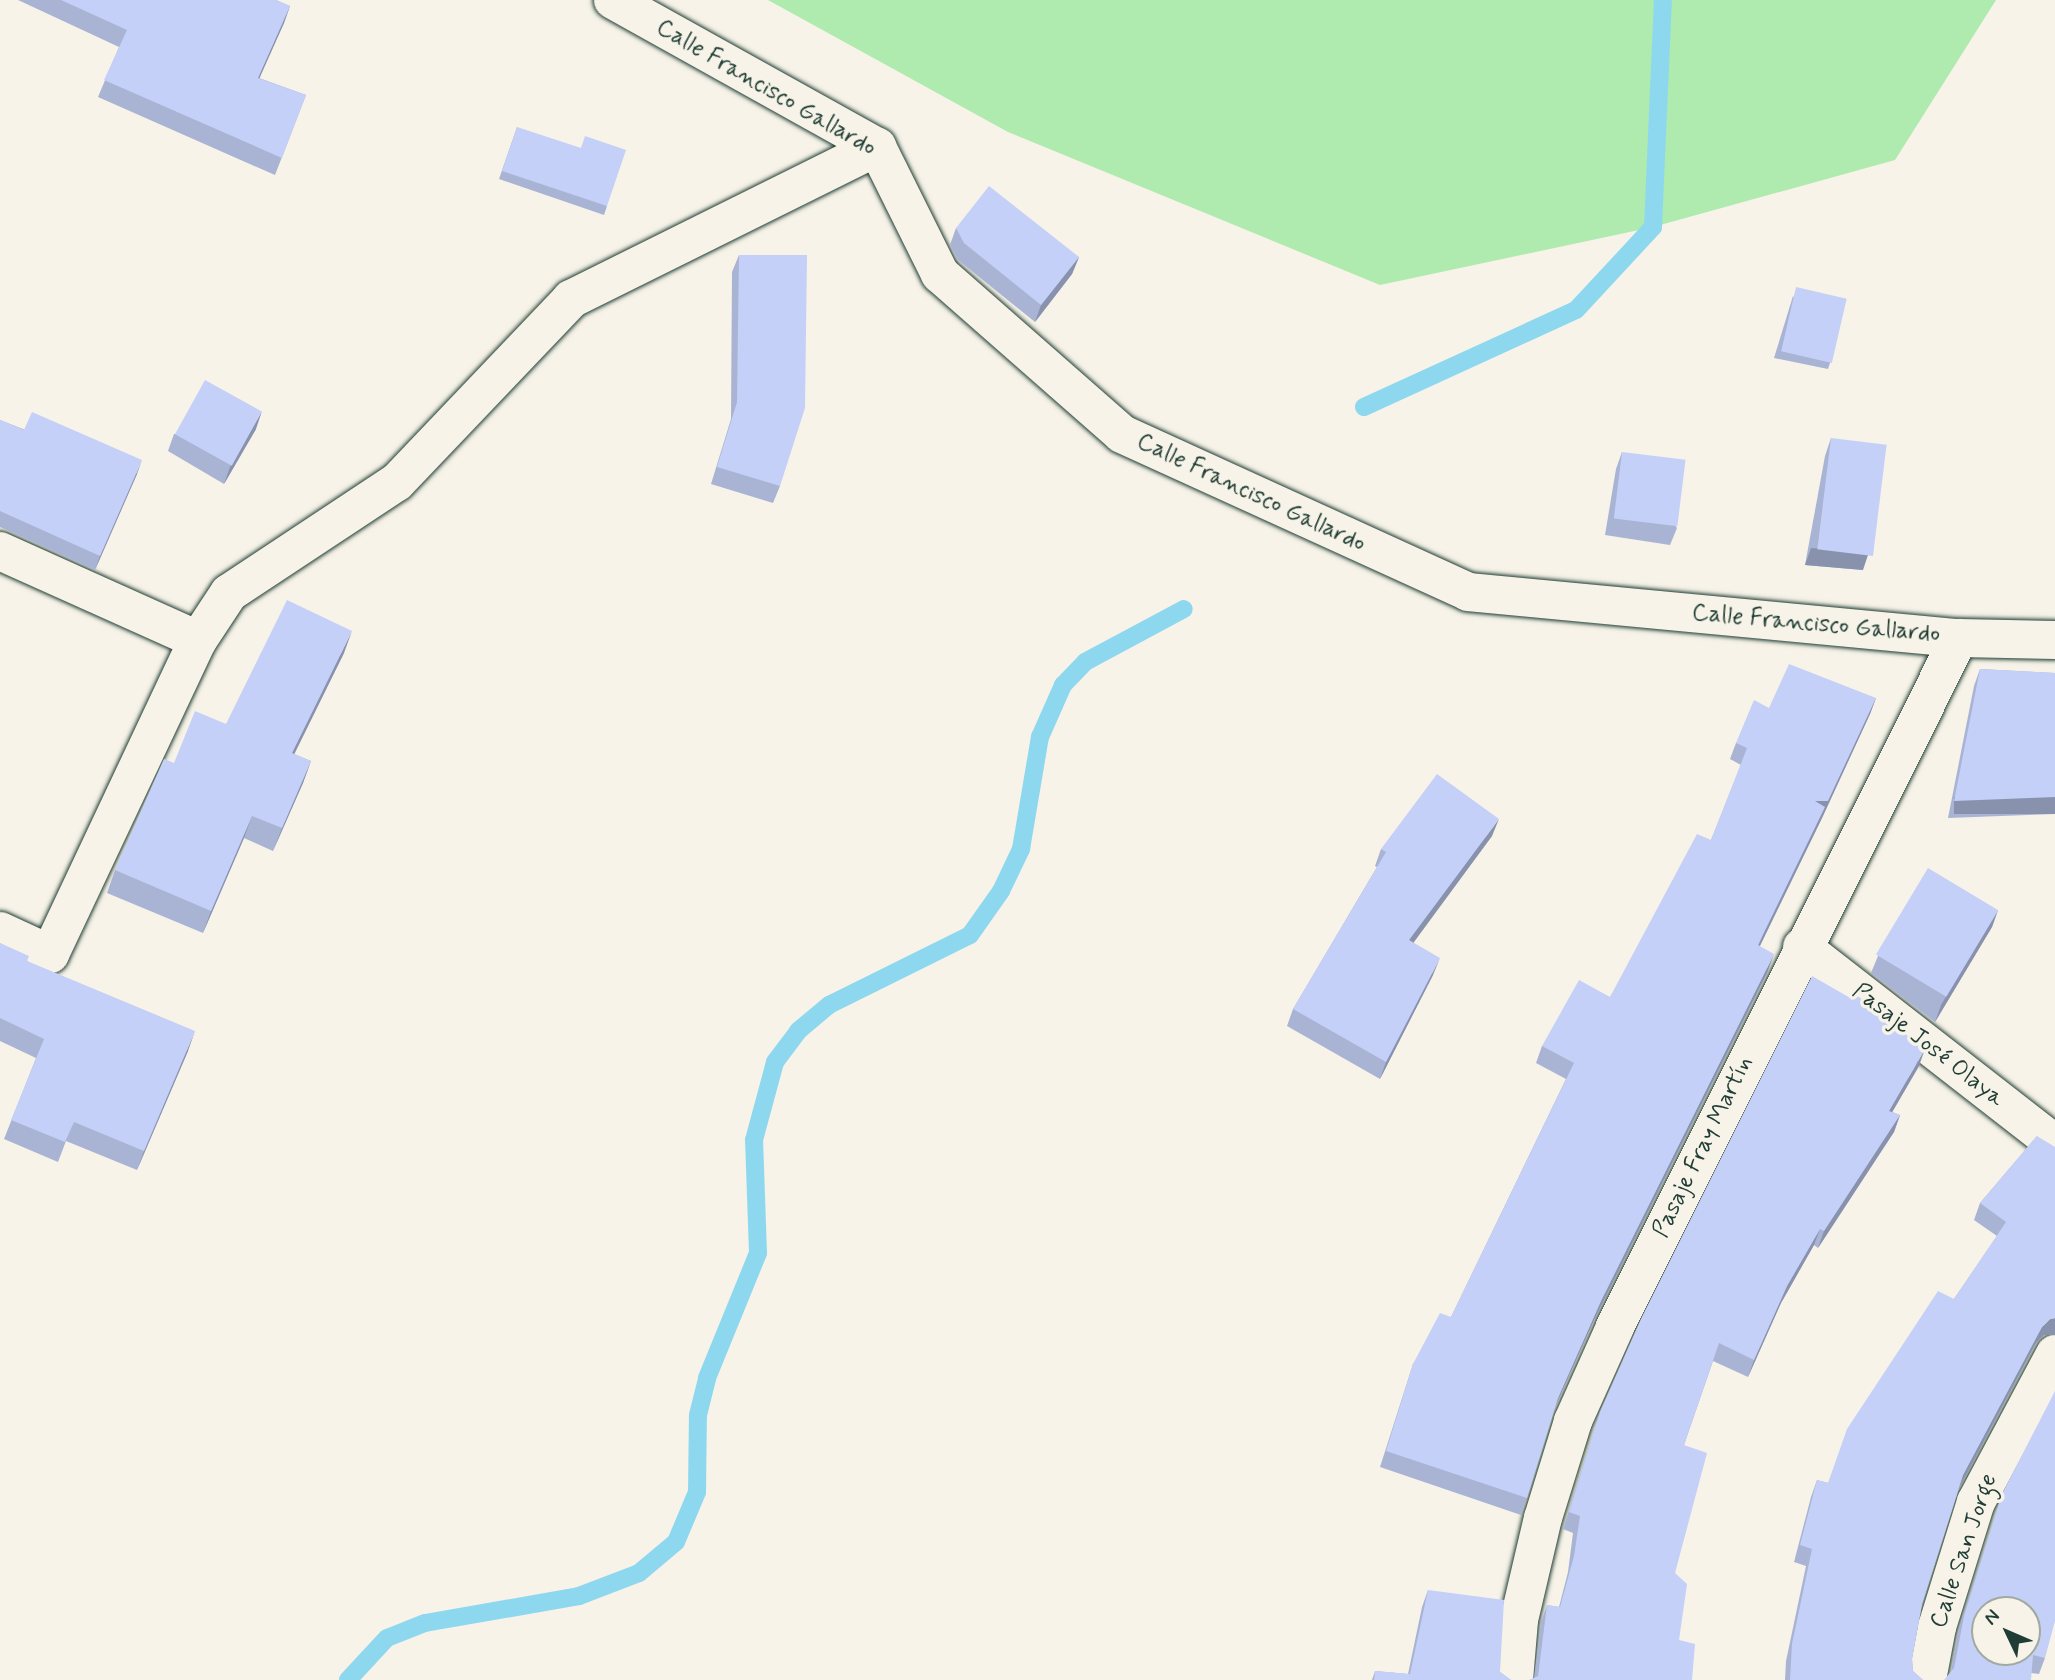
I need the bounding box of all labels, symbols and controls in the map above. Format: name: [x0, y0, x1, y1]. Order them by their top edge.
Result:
street label: Calle Francisco Gallardo: [654, 15, 878, 161]
street label: Calle Francisco Gallardo: [1135, 429, 1367, 557]
street label: Calle Francisco Gallardo: [1694, 599, 1938, 649]
street label: Pasaje José Olaya: [1847, 977, 2009, 1113]
street label: Pasaje Fray Martín: [1646, 1051, 1760, 1243]
street label: Calle San Jorge: [1924, 1471, 2004, 1631]
north arrow: [1971, 1596, 2041, 1666]
text: N: [1979, 1604, 2005, 1631]

